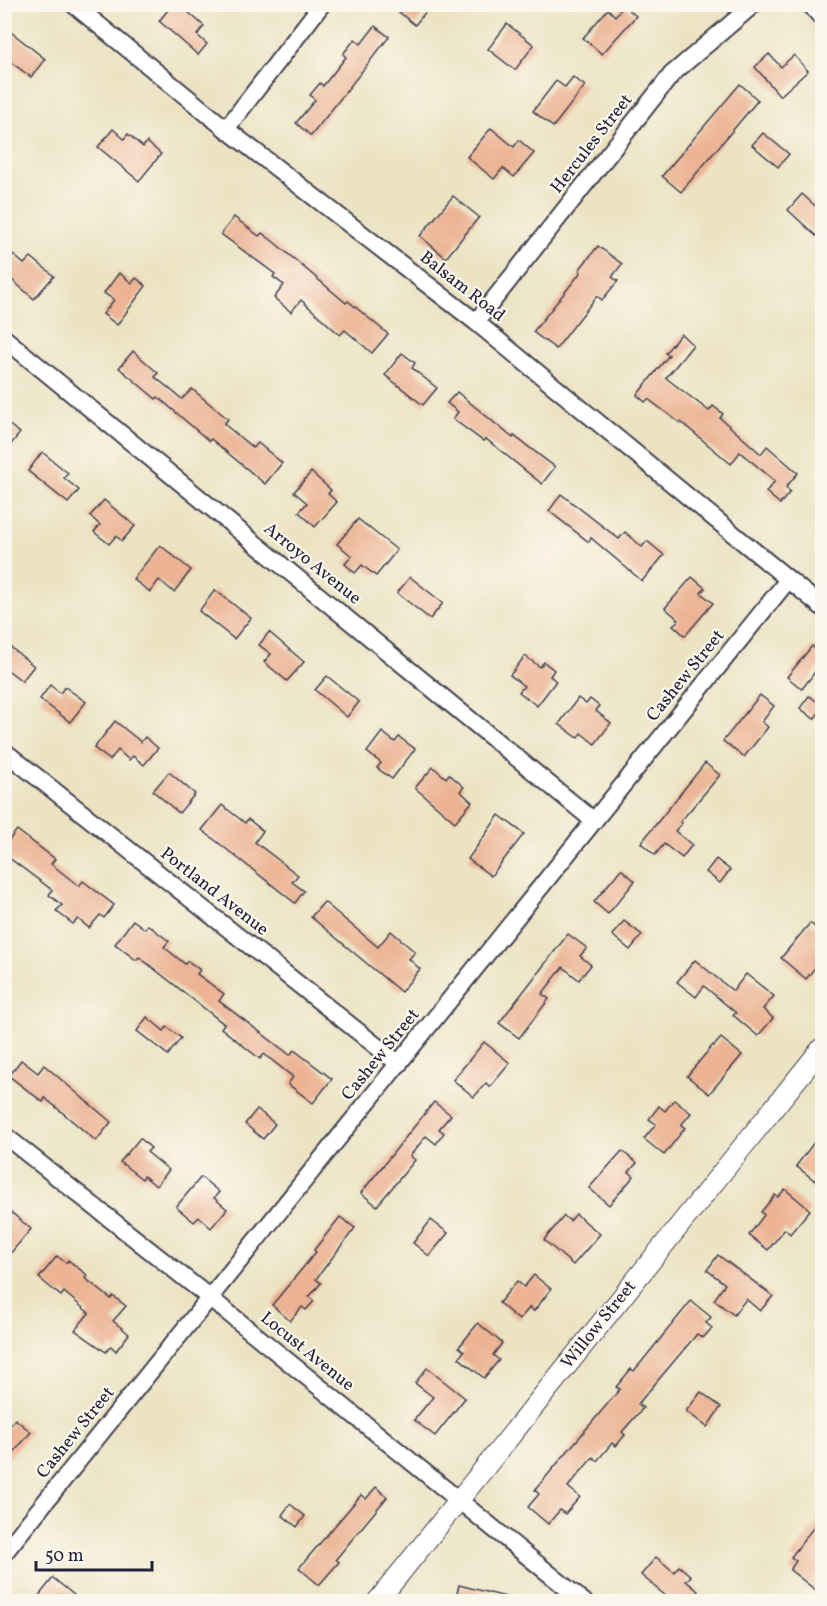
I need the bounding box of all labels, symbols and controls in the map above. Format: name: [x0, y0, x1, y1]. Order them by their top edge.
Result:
street label: Hercules Street: [545, 89, 639, 199]
street label: Balsam Road: [414, 246, 510, 328]
street label: Arroyo Avenue: [258, 517, 366, 611]
street label: Cashew Street: [641, 625, 731, 727]
street label: Portland Avenue: [155, 842, 273, 942]
street label: Cashew Street: [336, 1004, 426, 1106]
street label: Willow Street: [556, 1275, 642, 1375]
street label: Locust Avenue: [255, 1306, 359, 1398]
street label: Cashew Street: [31, 1382, 121, 1484]
scale bar: [36, 1534, 152, 1572]
text: 50 m: [45, 1544, 84, 1569]

